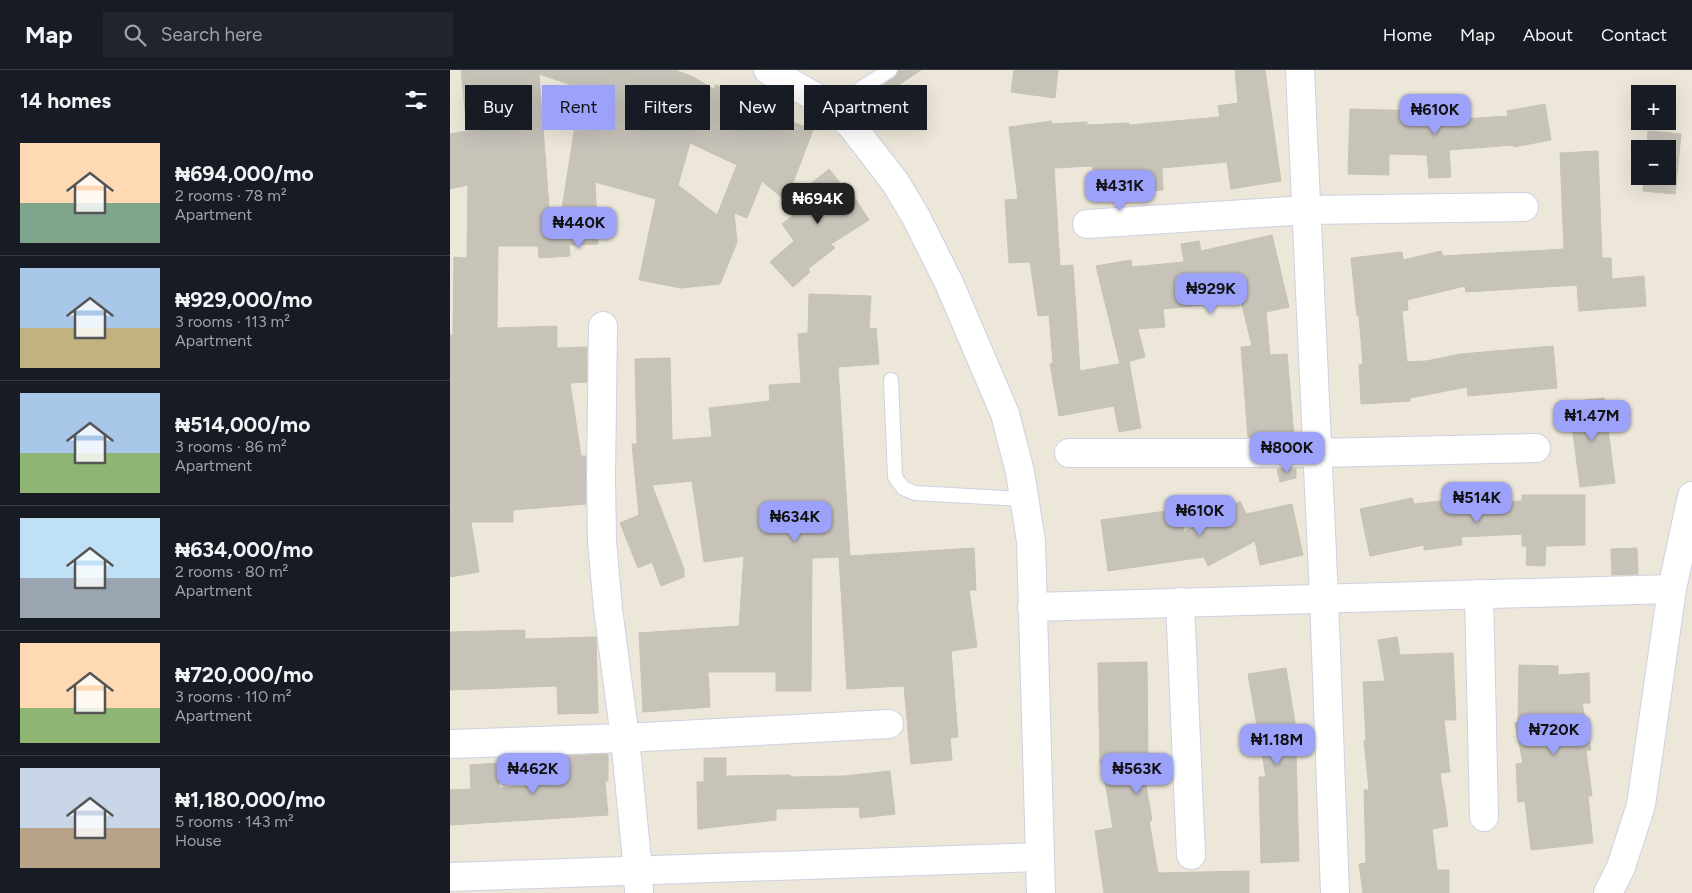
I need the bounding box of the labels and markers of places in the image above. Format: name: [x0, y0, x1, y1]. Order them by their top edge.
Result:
pin: ₦610K: [1400, 93, 1470, 136]
pin: ₦431K: [1085, 170, 1155, 212]
pin: ₦694K: [783, 182, 853, 225]
pin: ₦440K: [544, 206, 614, 249]
pin: ₦929K: [1176, 272, 1246, 315]
pin: ₦1.47M: [1551, 400, 1633, 442]
pin: ₦800K: [1252, 432, 1322, 474]
pin: ₦514K: [1442, 482, 1512, 524]
pin: ₦610K: [1165, 494, 1235, 537]
pin: ₦634K: [760, 500, 830, 543]
pin: ₦720K: [1519, 714, 1589, 756]
pin: ₦1.18M: [1236, 724, 1318, 766]
pin: ₦462K: [498, 752, 568, 795]
pin: ₦563K: [1102, 752, 1172, 795]

